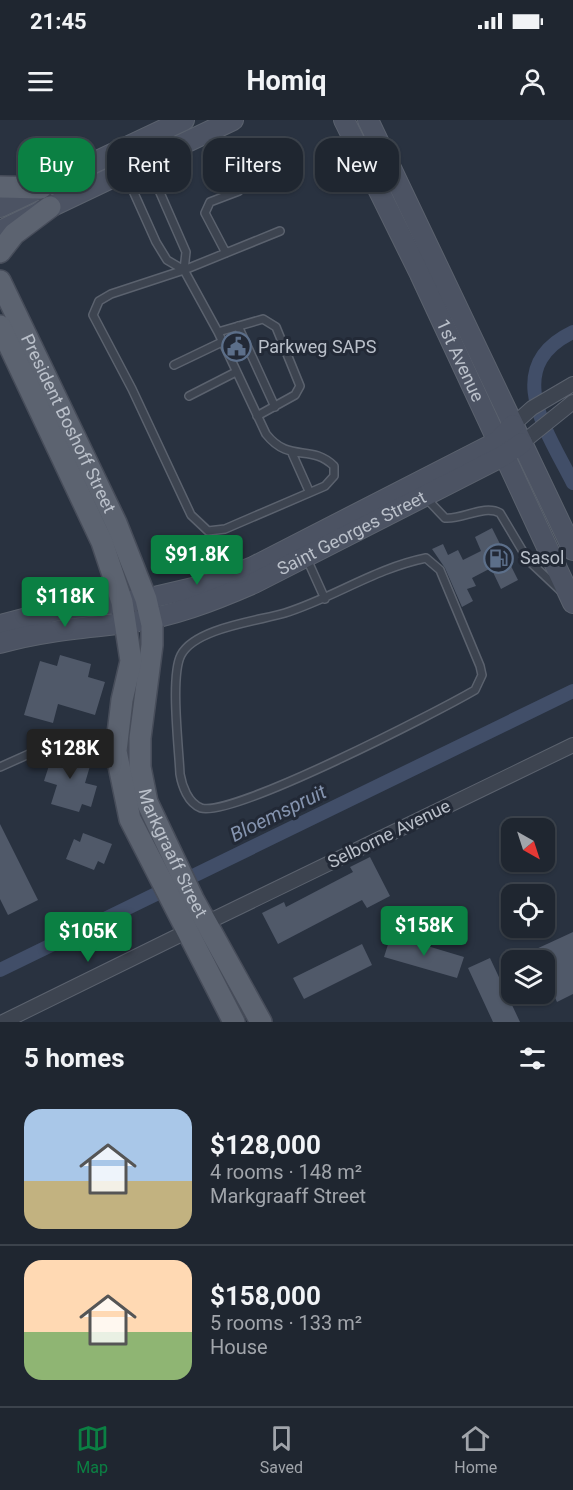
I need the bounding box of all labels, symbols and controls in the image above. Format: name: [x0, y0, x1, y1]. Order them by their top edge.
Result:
text: 21:45: [30, 9, 87, 34]
icon: menu: [24, 65, 57, 98]
text: Homiq: [246, 65, 327, 97]
icon: person: [516, 65, 549, 98]
chip: Buy: [18, 138, 95, 192]
chip: Rent: [107, 138, 191, 192]
chip: Filters: [203, 138, 303, 192]
chip: New: [315, 138, 399, 192]
street label: 1st Avenue: [432, 316, 489, 405]
street label: President Boshoff Street: [17, 330, 121, 516]
public building icon: Parkweg SAPS: [221, 331, 253, 363]
place label: Parkweg SAPS: [258, 336, 377, 357]
street label: Saint Georges Street: [274, 486, 429, 579]
pin: $91.8K: [148, 535, 246, 586]
text: $91.8K: [165, 542, 229, 566]
fuel station icon: Sasol: [483, 542, 515, 574]
place label: Sasol: [520, 547, 564, 568]
pin: $118K: [23, 577, 107, 628]
text: $118K: [36, 584, 94, 608]
pin: $128K: [28, 729, 112, 780]
text: $128K: [41, 736, 99, 760]
water label: Bloemspruit: [226, 779, 331, 847]
street label: Markgraaff Street: [135, 787, 212, 921]
street label: Selborne Avenue: [324, 795, 454, 872]
north arrow: [501, 818, 555, 872]
map controls: [501, 818, 555, 1004]
button: locate: [501, 884, 555, 938]
pin: $158K: [382, 906, 466, 957]
pin: $105K: [46, 912, 130, 963]
text: $158K: [395, 913, 453, 937]
text: $105K: [59, 919, 117, 943]
button: layers: [501, 950, 555, 1004]
icon: filters: [516, 1042, 549, 1075]
text: 5 homes: [24, 1043, 125, 1073]
text: $128,000: [210, 1130, 321, 1160]
icon: home: [72, 1133, 144, 1205]
text: 4 rooms · 148 m²: [210, 1160, 362, 1184]
text: Markgraaff Street: [210, 1184, 366, 1208]
text: $158,000: [210, 1281, 321, 1311]
icon: home: [72, 1284, 144, 1356]
text: 5 rooms · 133 m²: [210, 1311, 362, 1335]
text: House: [210, 1335, 268, 1359]
tab: Map: [76, 1422, 109, 1477]
tab: Saved: [260, 1422, 303, 1477]
tab: Home: [454, 1422, 497, 1477]

